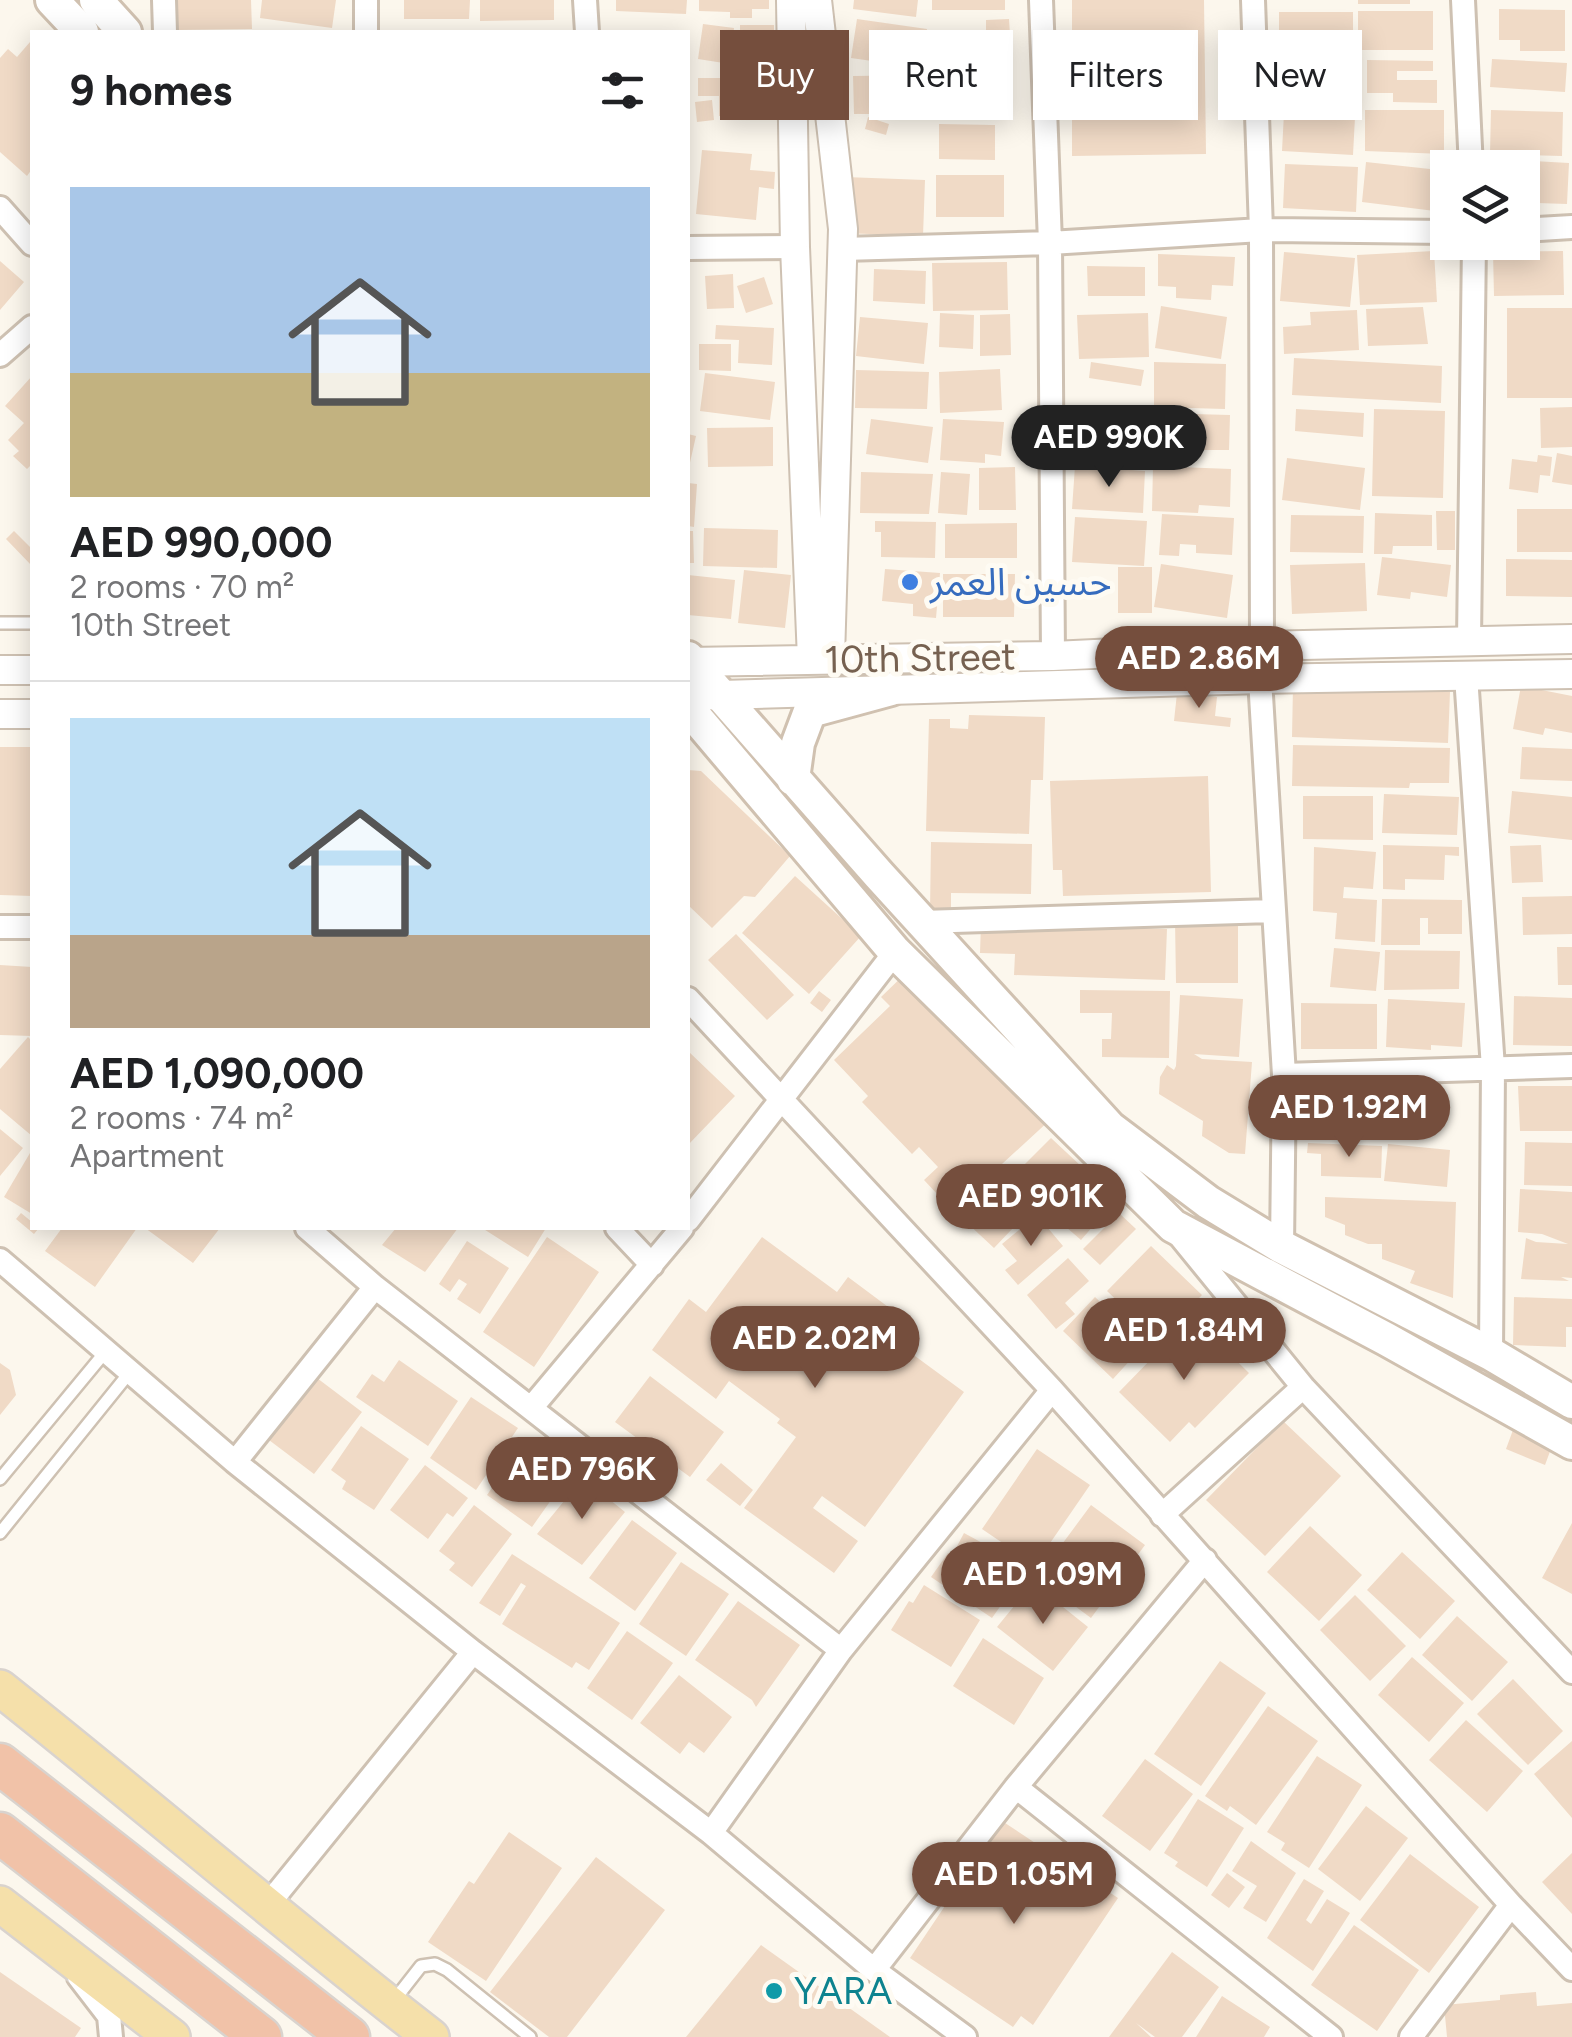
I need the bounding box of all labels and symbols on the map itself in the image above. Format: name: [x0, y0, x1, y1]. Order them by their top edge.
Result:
pin: AED 990K: [1006, 405, 1212, 490]
place label: حسين العمر: [929, 559, 1112, 605]
marker: حسين العمر: [899, 571, 921, 593]
pin: AED 2.86M: [1085, 626, 1313, 711]
street label: 10th Street: [824, 633, 1016, 683]
pin: AED 1.92M: [1235, 1075, 1463, 1160]
pin: AED 901K: [928, 1164, 1134, 1249]
pin: AED 1.84M: [1070, 1298, 1298, 1383]
pin: AED 2.02M: [701, 1306, 929, 1391]
pin: AED 796K: [479, 1437, 685, 1522]
pin: AED 1.09M: [929, 1542, 1157, 1627]
pin: AED 1.05M: [900, 1842, 1128, 1927]
place label: YARA: [794, 1968, 893, 2014]
marker: YARA: [763, 1980, 785, 2002]

